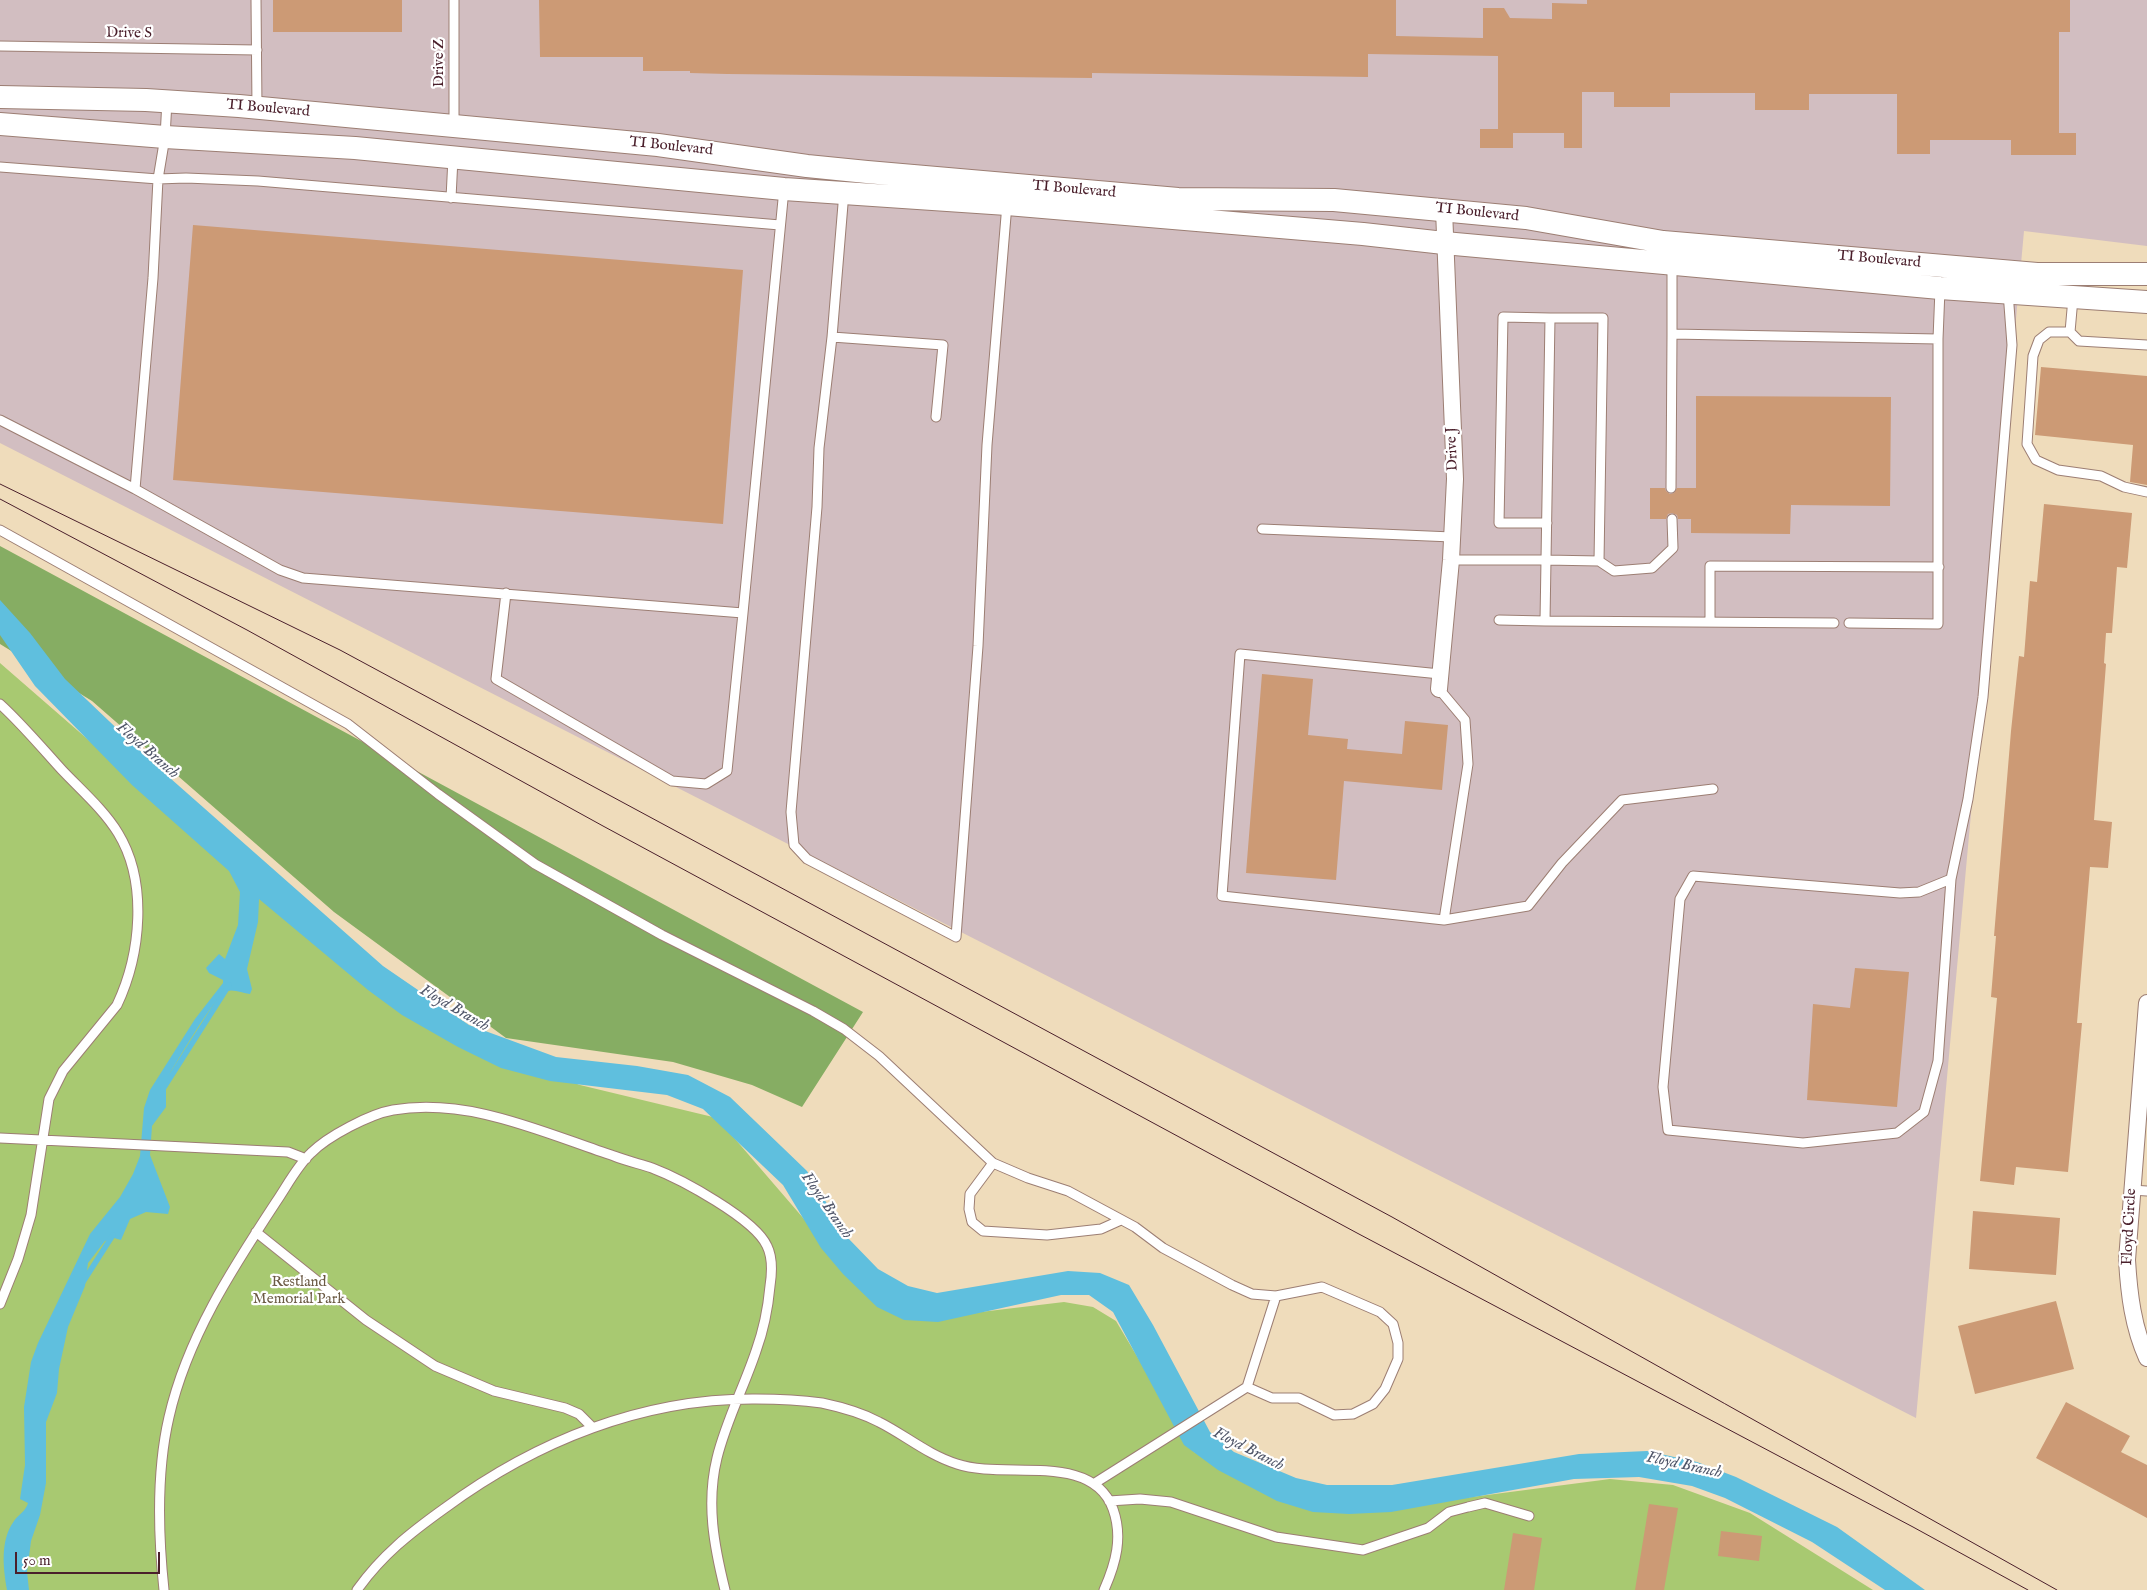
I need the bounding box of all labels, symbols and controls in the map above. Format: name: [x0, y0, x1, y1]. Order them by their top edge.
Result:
street label: Drive S: [106, 25, 152, 43]
street label: Drive Z: [431, 39, 449, 87]
street label: TI Boulevard: [225, 96, 311, 122]
street label: TI Boulevard: [628, 134, 714, 160]
street label: TI Boulevard: [1031, 177, 1117, 203]
street label: TI Boulevard: [1434, 200, 1520, 226]
street label: TI Boulevard: [1836, 247, 1922, 273]
street label: Drive J: [1443, 427, 1463, 471]
water label: Floyd Branch: [112, 719, 182, 783]
water label: Floyd Branch: [416, 981, 492, 1037]
water label: Floyd Branch: [796, 1169, 856, 1243]
street label: Floyd Circle: [2119, 1188, 2141, 1266]
park label: Restland Memorial Park: [253, 1274, 345, 1309]
water label: Floyd Branch: [1209, 1424, 1287, 1476]
water label: Floyd Branch: [1644, 1449, 1724, 1483]
scale bar: [18, 1542, 162, 1574]
text: 50 m: [23, 1551, 51, 1570]

